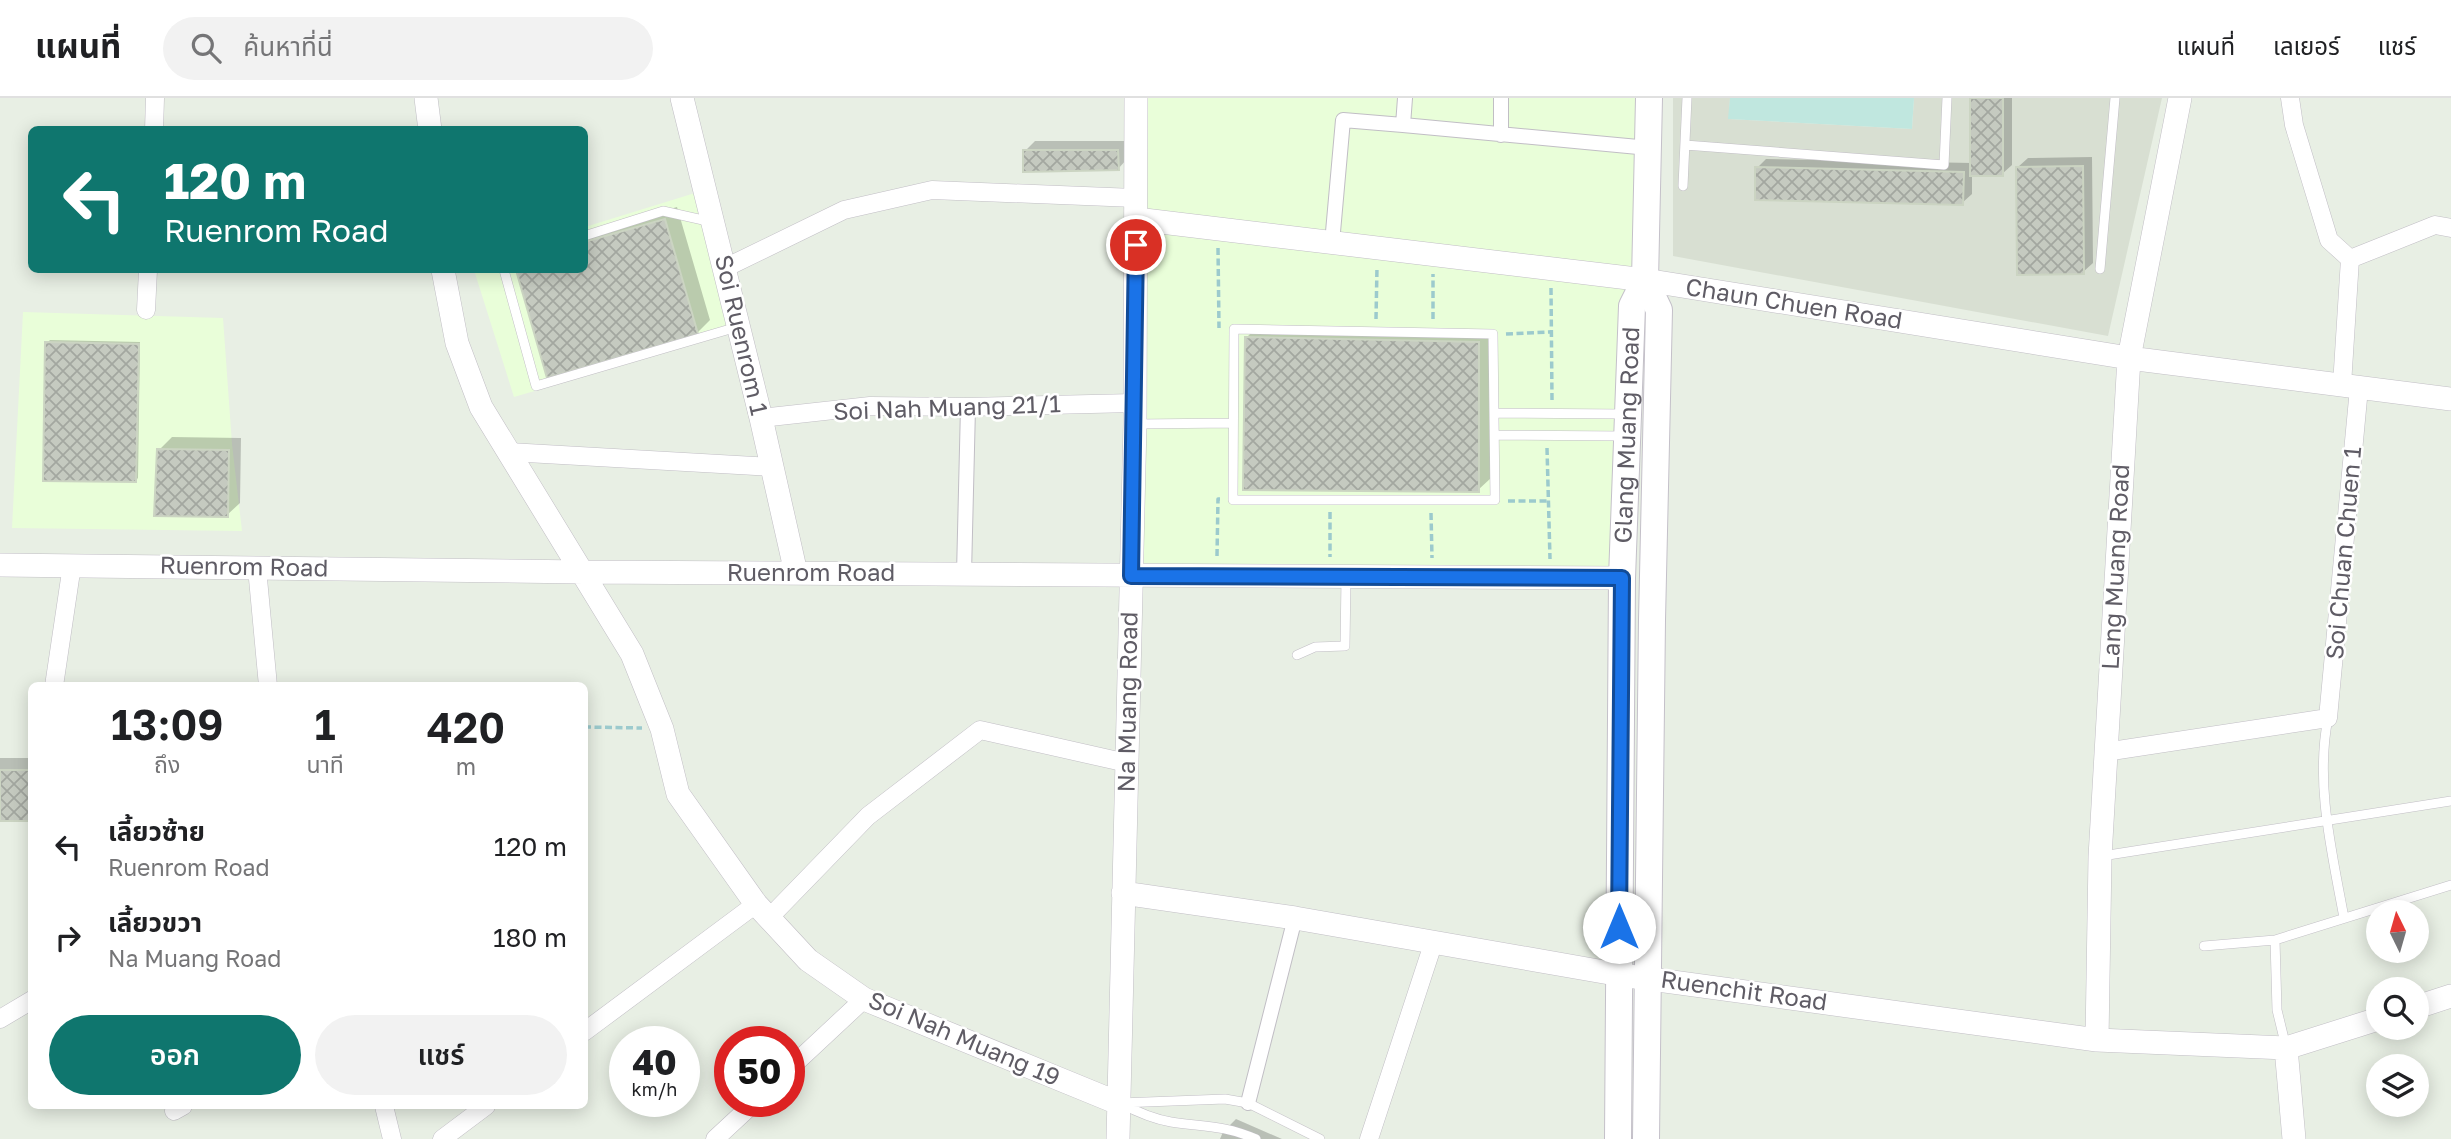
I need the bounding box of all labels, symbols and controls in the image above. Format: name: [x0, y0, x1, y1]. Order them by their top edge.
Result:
search box: [163, 17, 653, 80]
text: แผนที่: [35, 26, 121, 65]
icon: search: [187, 29, 225, 67]
text: ค้นหาที่นี่: [243, 31, 333, 62]
text: แผนที่: [2177, 31, 2235, 60]
text: เลเยอร์: [2273, 31, 2340, 60]
text: แชร์: [2378, 31, 2416, 60]
text: 120 m: [164, 151, 306, 210]
icon: left: [49, 154, 140, 245]
text: Ruenrom Road: [164, 211, 389, 249]
pin: [1106, 215, 1166, 275]
icon: arrive: [1117, 226, 1155, 264]
street label: Soi Ruenrom 1: [710, 252, 775, 418]
street label: Chaun Chuen Road: [1684, 271, 1905, 334]
street label: Glang Muang Road: [1607, 326, 1644, 544]
street label: Soi Nah Muang 21/1: [833, 388, 1061, 425]
street label: Soi Chuan Chuen 1: [2319, 445, 2366, 661]
street label: Lang Muang Road: [2095, 463, 2134, 671]
street label: Ruenrom Road: [159, 550, 329, 581]
street label: Ruenrom Road: [727, 557, 895, 586]
street label: Na Muang Road: [1110, 611, 1143, 793]
text: 13:09: [111, 699, 224, 749]
text: 1: [315, 699, 336, 749]
text: 420: [427, 702, 505, 752]
text: ถึง: [154, 750, 180, 778]
text: นาที: [306, 750, 344, 778]
text: m: [456, 752, 476, 780]
text: เลี้ยวซ้าย: [108, 816, 205, 847]
icon: left: [49, 828, 87, 866]
text: 120 m: [494, 831, 567, 862]
text: Ruenrom Road: [108, 853, 270, 881]
position arrow: [1582, 890, 1656, 964]
north arrow: [2366, 900, 2429, 962]
map controls: [2366, 900, 2429, 1117]
text: เลี้ยวขวา: [108, 907, 202, 938]
icon: right: [49, 919, 87, 957]
text: 180 m: [493, 922, 567, 953]
text: Na Muang Road: [108, 944, 281, 972]
street label: Ruenchit Road: [1659, 963, 1829, 1016]
button: search: [2366, 977, 2429, 1040]
street label: Soi Nah Muang 19: [864, 984, 1065, 1091]
button: ออก: [49, 1015, 301, 1095]
button: แชร์: [315, 1015, 567, 1095]
speed limit sign: 50: [714, 1026, 805, 1117]
text: 40: [632, 1041, 677, 1083]
button: layers: [2366, 1054, 2429, 1117]
text: km/h: [632, 1078, 677, 1100]

